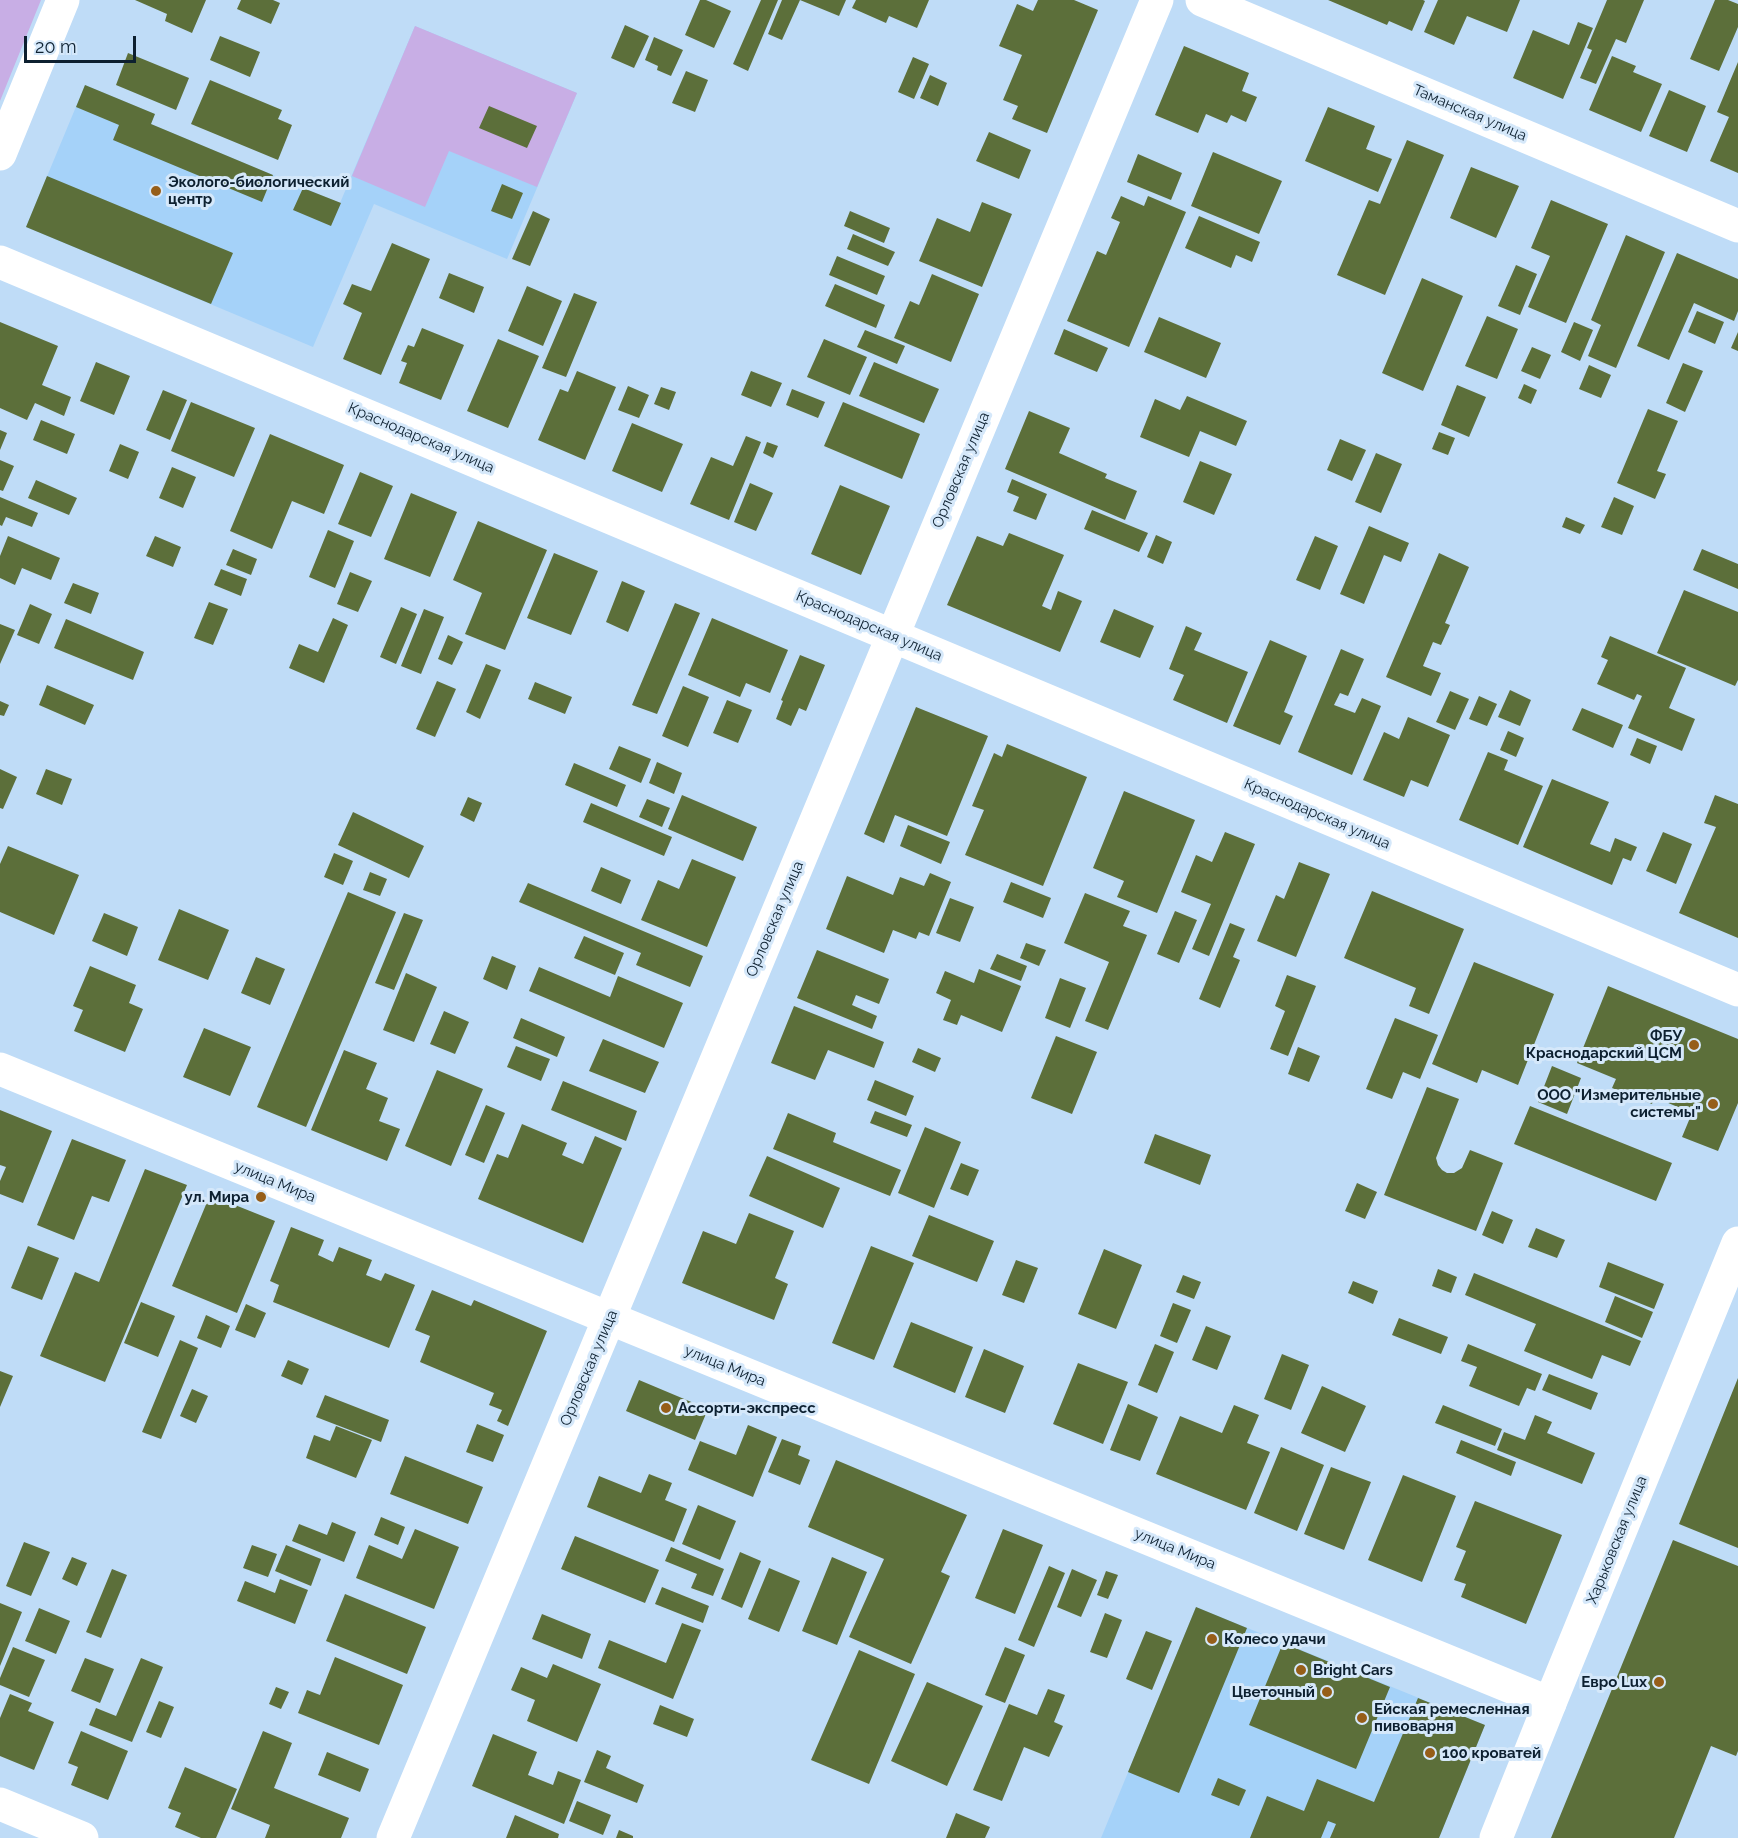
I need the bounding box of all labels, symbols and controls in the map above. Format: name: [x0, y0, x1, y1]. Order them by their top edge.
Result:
scale bar: [27, 24, 140, 62]
text: 20 m: [35, 36, 77, 57]
street label: Таманская улица: [1411, 81, 1529, 145]
place label: Эколого-биологический центр: [168, 173, 349, 208]
marker: Эколого-биологический центр: [149, 184, 163, 198]
street label: Краснодарская улица: [345, 399, 497, 477]
street label: Орловская улица: [928, 409, 994, 531]
street label: Краснодарская улица: [793, 587, 945, 665]
street label: Краснодарская улица: [1241, 775, 1393, 853]
street label: Орловская улица: [742, 858, 808, 980]
place label: ФБУ Краснодарский ЦСМ: [1526, 1027, 1682, 1062]
marker: ФБУ Краснодарский ЦСМ: [1687, 1038, 1701, 1052]
place label: ООО "Измерительные системы": [1537, 1086, 1701, 1121]
marker: ООО "Измерительные системы": [1706, 1097, 1720, 1111]
street label: улица Мира: [232, 1158, 318, 1206]
place label: ул. Мира: [185, 1188, 249, 1206]
marker: ул. Мира: [254, 1190, 268, 1204]
street label: Орловская улица: [556, 1307, 622, 1429]
street label: улица Мира: [682, 1342, 768, 1390]
place label: Ассорти-экспресс: [678, 1399, 816, 1417]
marker: Ассорти-экспресс: [659, 1401, 673, 1415]
street label: Харьковская улица: [1583, 1473, 1651, 1607]
street label: улица Мира: [1132, 1525, 1218, 1573]
place label: Колесо удачи: [1224, 1630, 1326, 1648]
marker: Колесо удачи: [1205, 1632, 1219, 1646]
place label: Bright Cars: [1313, 1661, 1393, 1679]
marker: Bright Cars: [1294, 1663, 1308, 1677]
place label: Евро Lux: [1581, 1673, 1647, 1691]
marker: Евро Lux: [1652, 1675, 1666, 1689]
place label: Цветочный: [1232, 1683, 1315, 1701]
marker: Цветочный: [1320, 1685, 1334, 1699]
place label: Ейская ремесленная пивоварня: [1374, 1700, 1530, 1735]
marker: Ейская ремесленная пивоварня: [1355, 1711, 1369, 1725]
place label: 100 кроватей: [1442, 1744, 1541, 1762]
marker: 100 кроватей: [1423, 1746, 1437, 1760]

